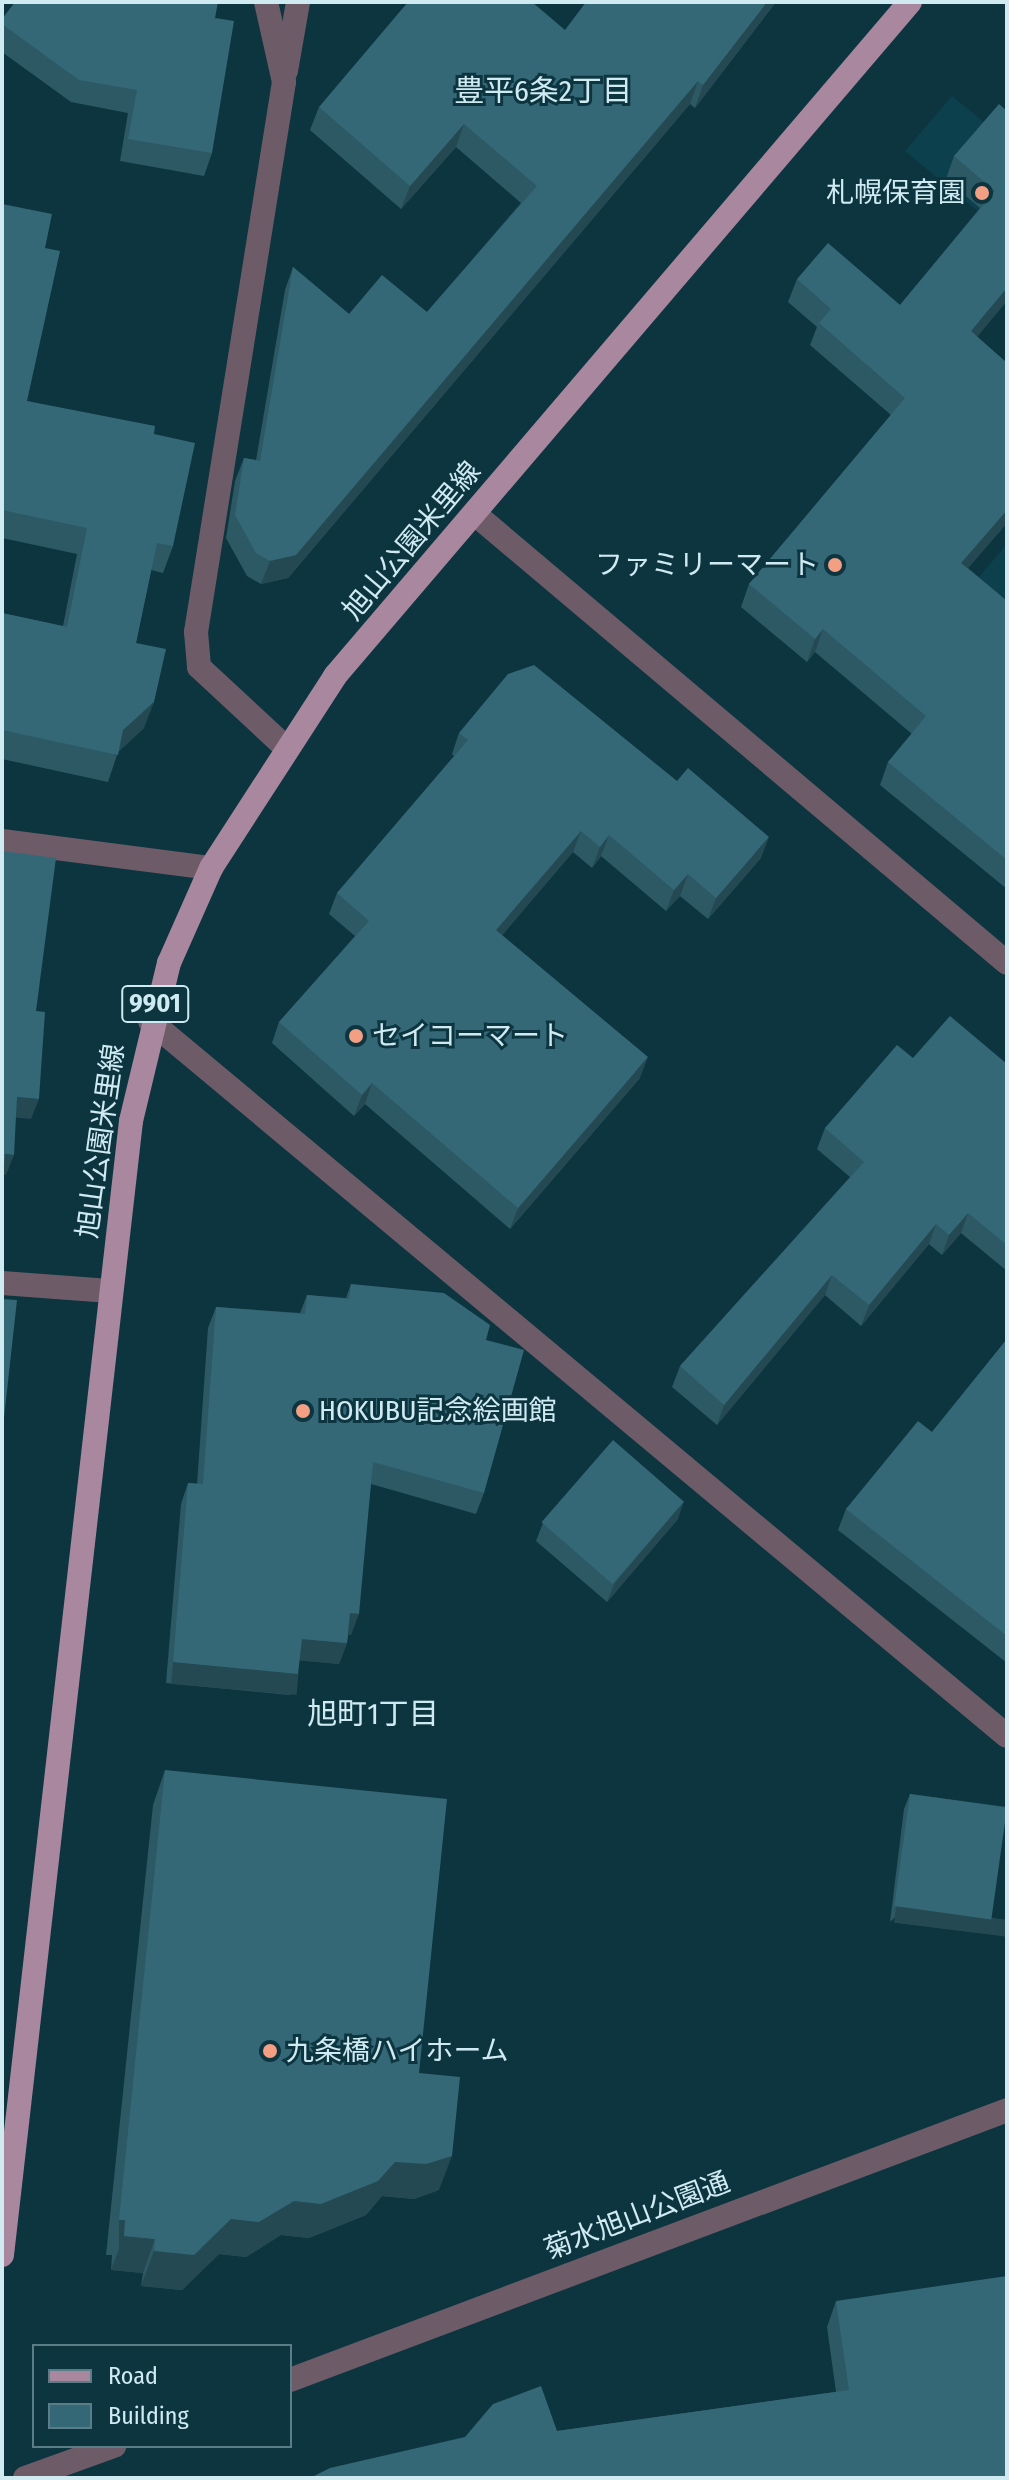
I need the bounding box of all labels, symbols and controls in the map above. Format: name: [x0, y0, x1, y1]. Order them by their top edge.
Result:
district label: 豊平6条2丁目: [454, 73, 632, 109]
place label: 札幌保育園: [826, 176, 966, 210]
marker: 札幌保育園: [973, 184, 991, 202]
street label: 旭山公園米里線: [336, 455, 488, 627]
place label: ファミリーマート: [595, 548, 819, 582]
marker: ファミリーマート: [826, 556, 844, 574]
road number: 9901: [121, 982, 189, 1026]
place label: セイコーマート: [372, 1019, 568, 1053]
marker: セイコーマート: [347, 1027, 365, 1045]
street label: 旭山公園米里線: [71, 1042, 131, 1240]
place label: HOKUBU記念絵画館: [319, 1394, 556, 1428]
marker: HOKUBU記念絵画館: [294, 1402, 312, 1420]
district label: 旭町1丁目: [307, 1696, 439, 1732]
place label: 九条橋ハイホーム: [286, 2034, 510, 2068]
marker: 九条橋ハイホーム: [261, 2042, 279, 2060]
street label: 菊水旭山公園通: [539, 2165, 735, 2267]
legend: [32, 2344, 292, 2448]
text: Road: [108, 2362, 158, 2390]
text: Building: [108, 2402, 189, 2430]

